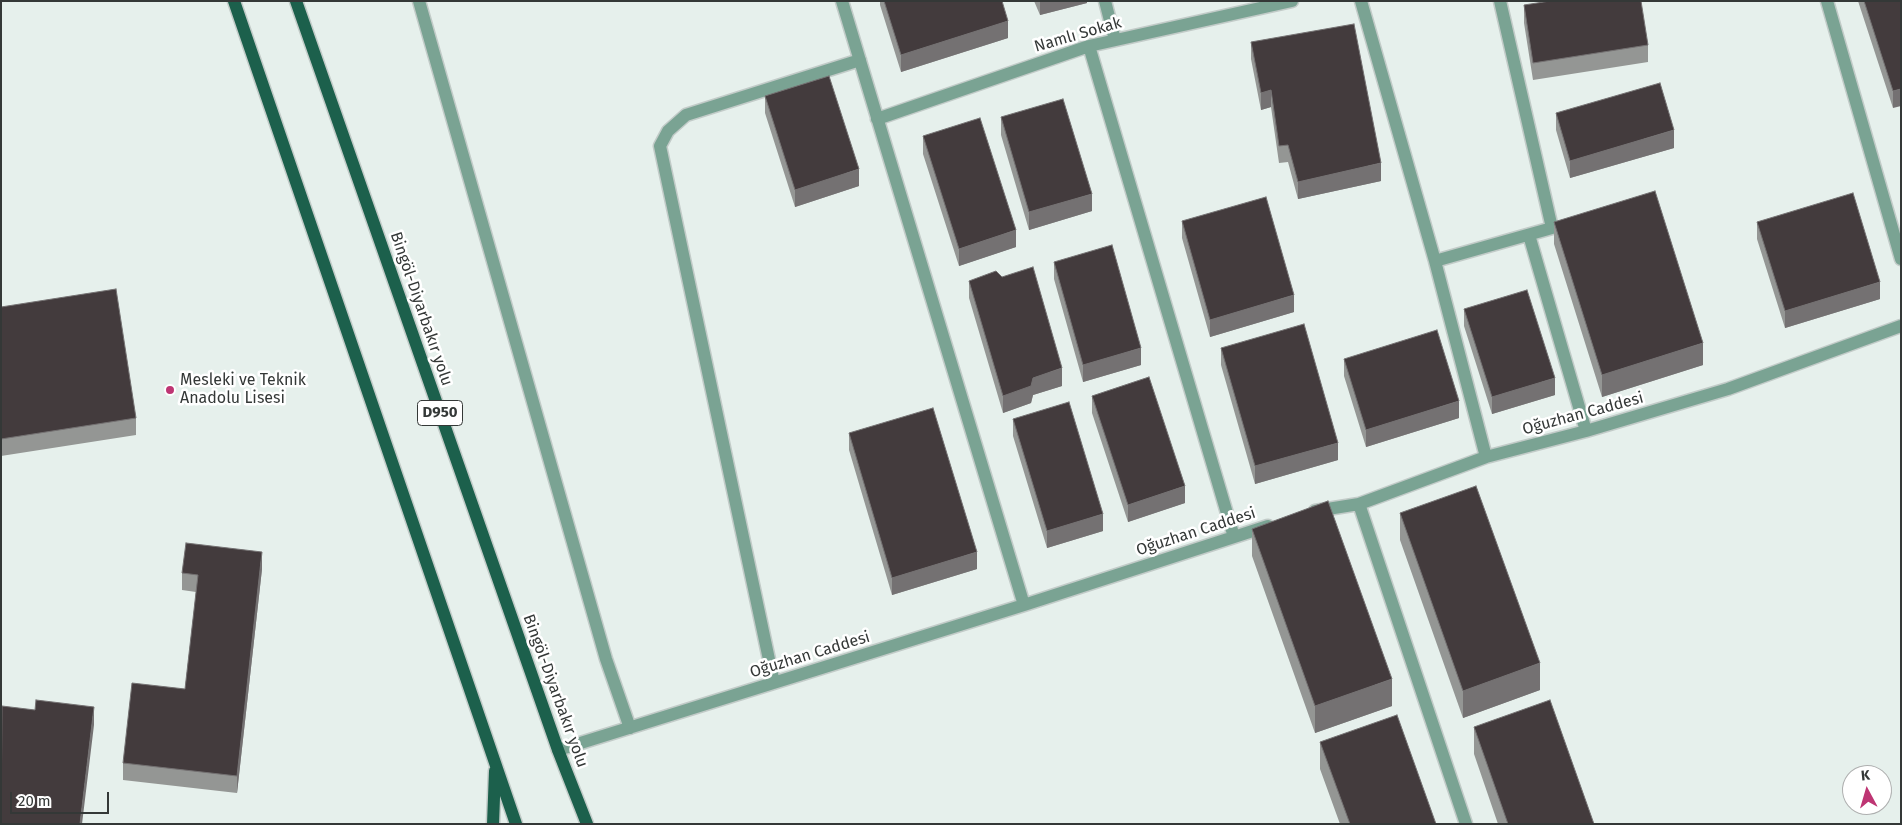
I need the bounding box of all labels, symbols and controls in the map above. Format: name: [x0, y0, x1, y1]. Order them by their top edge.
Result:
street label: Namlı Sokak: [1032, 13, 1124, 57]
street label: Bingöl-Diyarbakır yolu: [386, 229, 456, 389]
place label: Mesleki ve Teknik Anadolu Lisesi: [180, 371, 306, 409]
marker: Mesleki ve Teknik Anadolu Lisesi: [164, 384, 176, 396]
street label: Oğuzhan Caddesi: [1520, 389, 1646, 439]
road number: D950: [418, 400, 462, 426]
street label: Oğuzhan Caddesi: [1134, 504, 1258, 560]
street label: Bingöl-Diyarbakır yolu: [518, 612, 592, 770]
street label: Oğuzhan Caddesi: [748, 628, 872, 682]
north arrow: [1842, 765, 1892, 815]
text: K: [1860, 767, 1871, 784]
scale bar: [12, 782, 111, 814]
text: 20 m: [18, 792, 51, 810]

